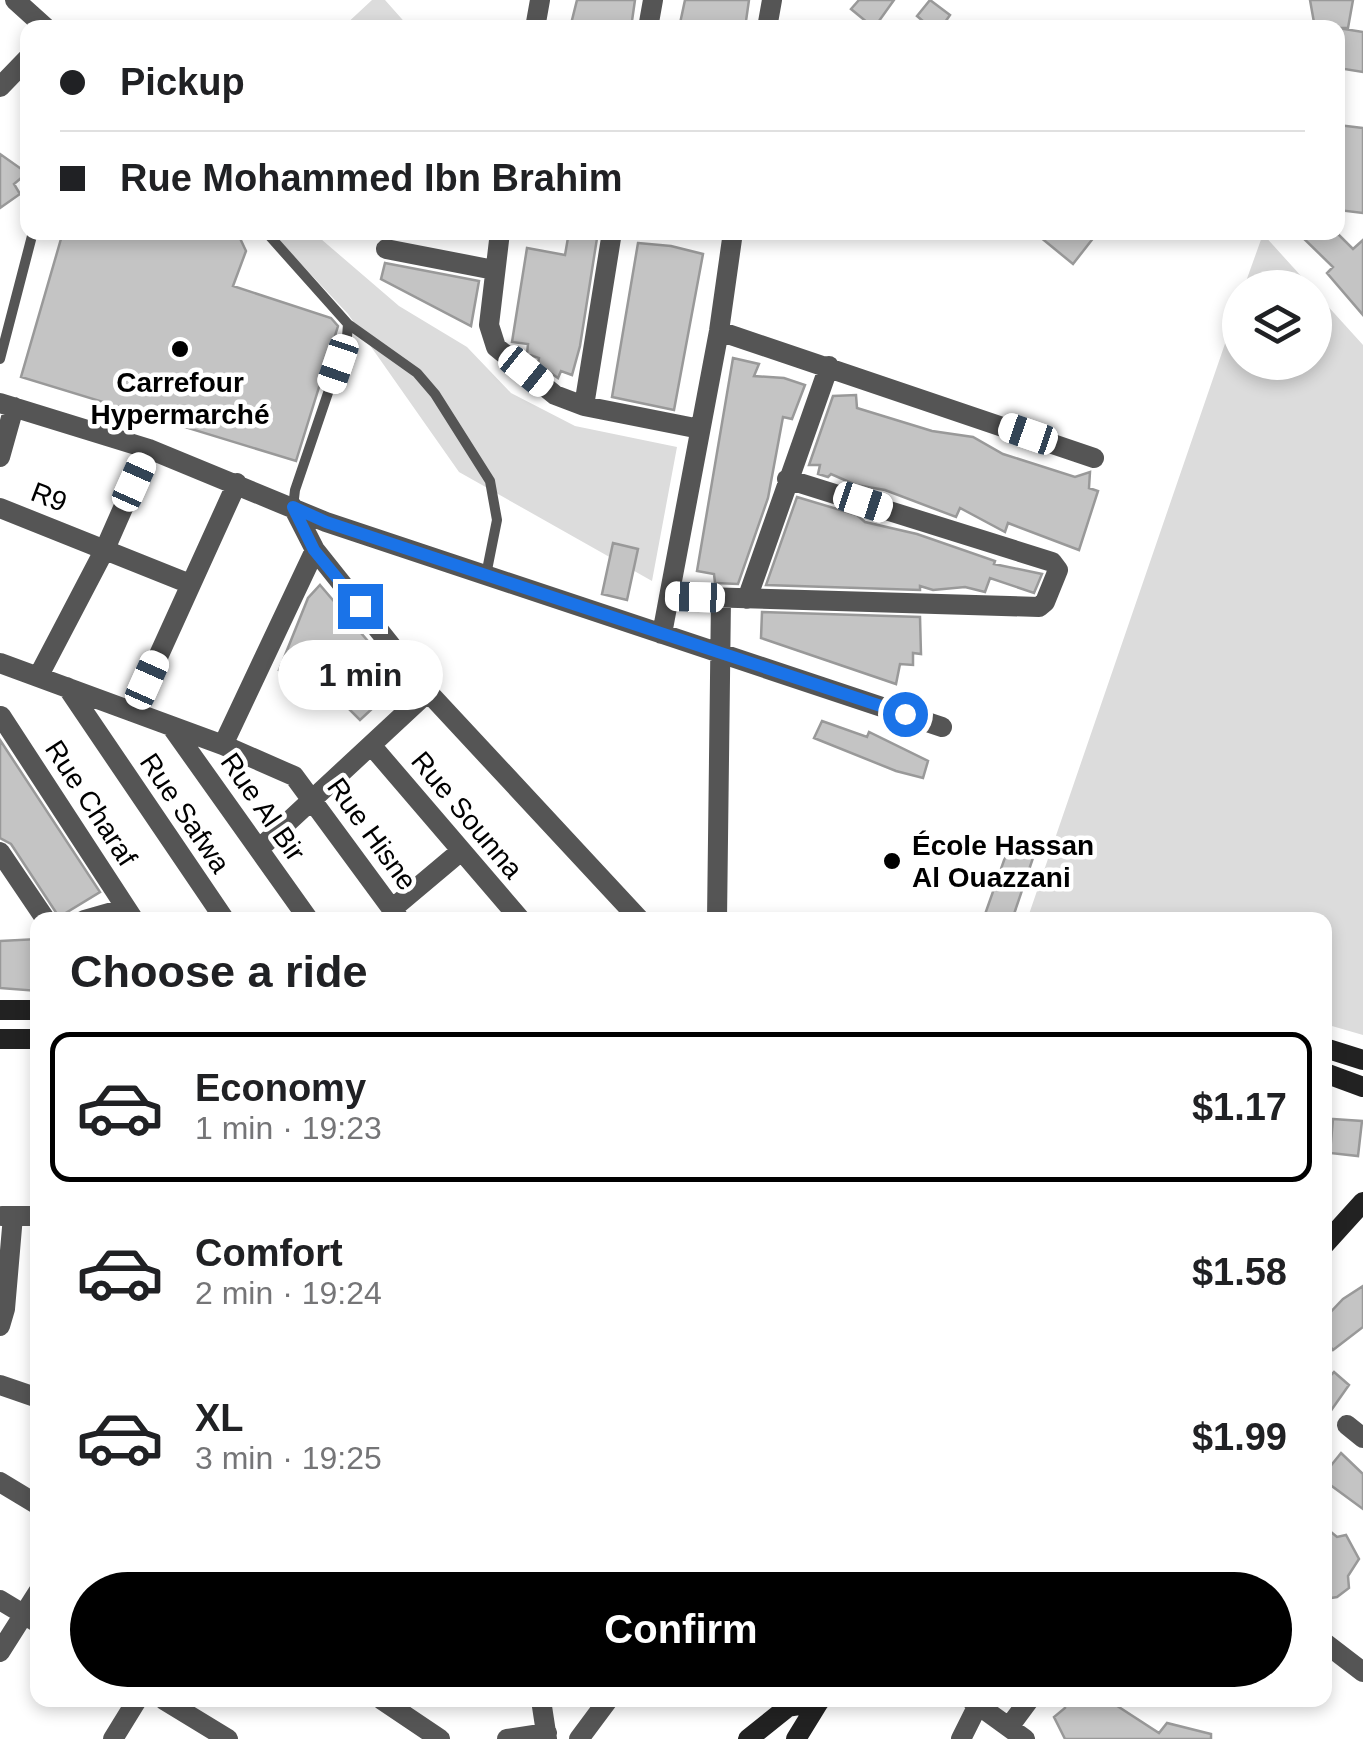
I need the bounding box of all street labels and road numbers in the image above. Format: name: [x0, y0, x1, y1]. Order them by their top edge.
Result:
street label: R9: [27, 476, 71, 518]
street label: Rue Charaf: [39, 735, 143, 872]
street label: Rue Sounna: [405, 745, 529, 885]
street label: Rue Al Bir: [215, 747, 311, 867]
street label: Rue Safwa: [134, 748, 236, 879]
street label: Rue Hisne: [321, 772, 423, 896]

